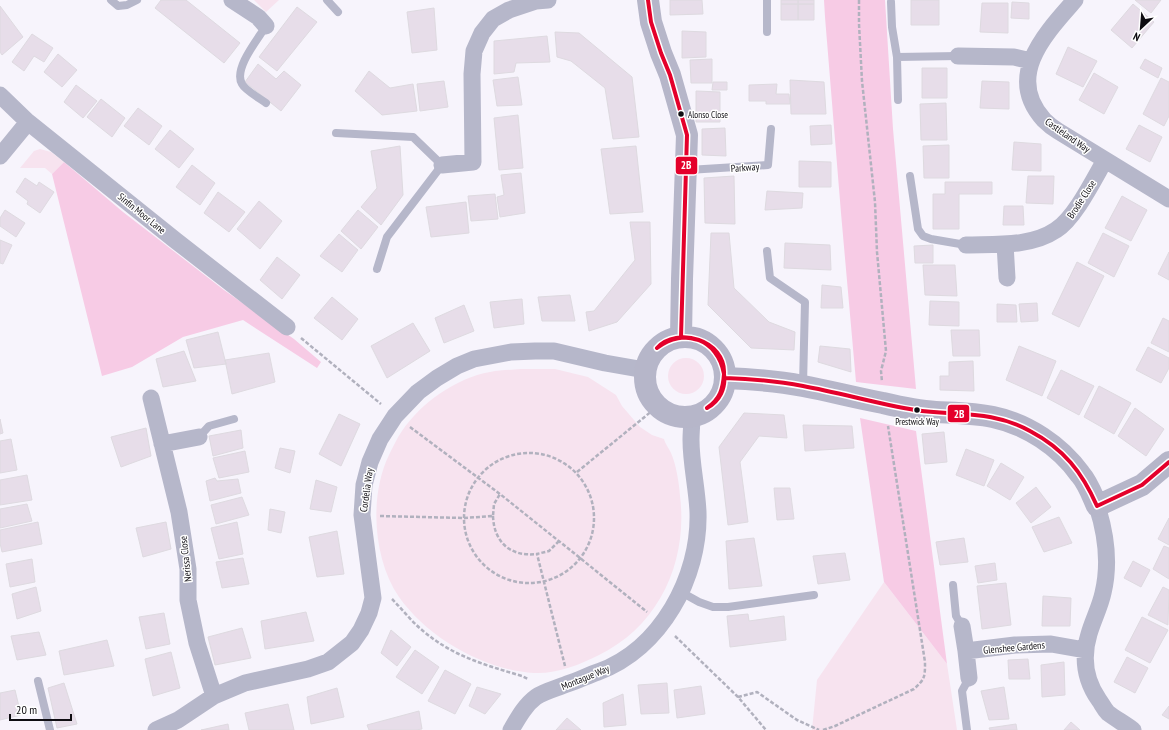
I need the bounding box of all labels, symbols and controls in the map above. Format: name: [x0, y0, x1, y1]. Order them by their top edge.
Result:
north arrow: [1121, 8, 1161, 48]
text: N: [1131, 29, 1142, 45]
marker: Alonso Close: [676, 109, 686, 119]
place label: Alonso Close: [688, 109, 728, 120]
street label: Castleland Way: [1043, 115, 1093, 156]
line badge: 2B: [675, 156, 698, 175]
text: 2B: [681, 158, 692, 172]
street label: Parkway: [730, 160, 760, 175]
street label: Brodie Close: [1064, 178, 1099, 221]
street label: Sinfin Moor Lane: [115, 190, 168, 237]
line badge: 2B: [947, 404, 970, 423]
marker: Prestwick Way: [912, 405, 922, 415]
text: 2B: [954, 407, 965, 421]
place label: Prestwick Way: [895, 416, 939, 427]
street label: Cordelia Way: [357, 467, 376, 513]
street label: Nerissa Close: [177, 535, 194, 583]
street label: Glenshee Gardens: [983, 638, 1046, 657]
street label: Montague Way: [559, 662, 611, 693]
scale bar: [10, 696, 71, 722]
text: 20 m: [16, 702, 37, 717]

